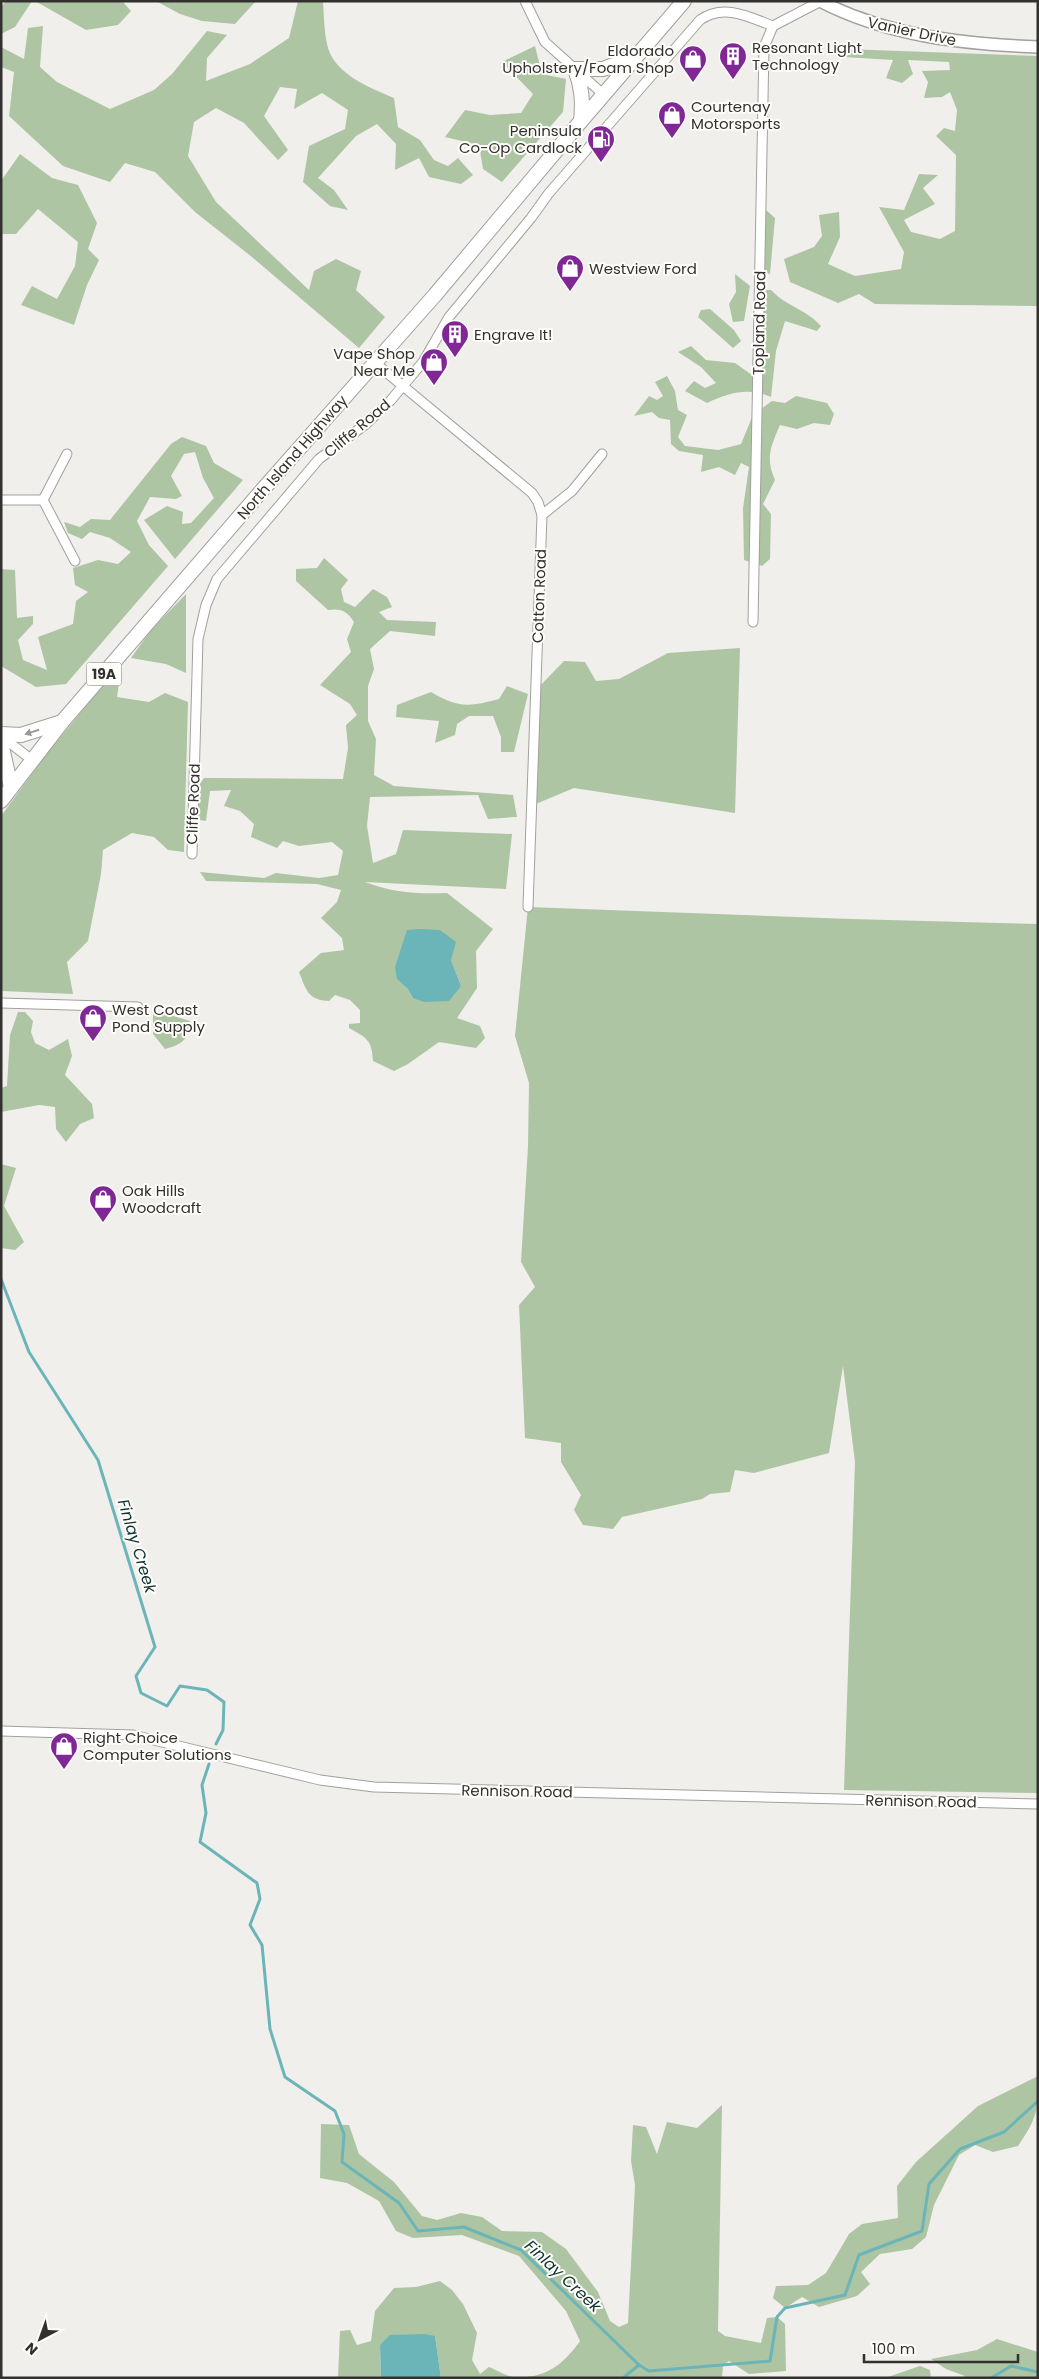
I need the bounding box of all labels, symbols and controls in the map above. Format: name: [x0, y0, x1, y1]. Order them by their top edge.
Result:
street label: Vanier Drive: [866, 11, 958, 51]
place label: Resonant Light Technology: [752, 37, 862, 75]
place label: Eldorado Upholstery/Foam Shop: [502, 40, 674, 78]
building icon: Resonant Light Technology: [718, 41, 748, 80]
shop icon: Eldorado Upholstery/Foam Shop: [678, 44, 708, 83]
place label: Courtenay Motorsports: [691, 96, 781, 134]
shop icon: Courtenay Motorsports: [657, 100, 687, 139]
place label: Peninsula Co-Op Cardlock: [459, 120, 582, 158]
fuel station icon: Peninsula Co-Op Cardlock: [586, 124, 616, 163]
shop icon: Westview Ford: [555, 253, 585, 292]
place label: Westview Ford: [589, 258, 697, 279]
street label: Topland Road: [748, 271, 770, 375]
building icon: Engrave It!: [440, 319, 470, 358]
place label: Engrave It!: [474, 324, 553, 345]
place label: Vape Shop Near Me: [333, 343, 415, 381]
shop icon: Vape Shop Near Me: [419, 347, 449, 386]
street label: North Island Highway: [232, 390, 352, 524]
street label: Cliffe Road: [319, 394, 395, 462]
street label: Cotton Road: [527, 549, 551, 643]
road number: 19A: [86, 662, 122, 686]
one-way arrow: [25, 728, 40, 736]
street label: Cliffe Road: [181, 763, 205, 845]
place label: West Coast Pond Supply: [112, 999, 205, 1037]
shop icon: West Coast Pond Supply: [78, 1003, 108, 1042]
place label: Oak Hills Woodcraft: [122, 1180, 201, 1218]
shop icon: Oak Hills Woodcraft: [88, 1184, 118, 1223]
water label: Finlay Creek: [112, 1496, 162, 1597]
place label: Right Choice Computer Solutions: [83, 1727, 232, 1765]
shop icon: Right Choice Computer Solutions: [49, 1731, 79, 1770]
street label: Rennison Road: [461, 1780, 573, 1802]
street label: Rennison Road: [865, 1790, 977, 1812]
water label: Finlay Creek: [520, 2234, 607, 2318]
north arrow: [15, 2314, 65, 2364]
scale bar: [864, 2332, 1018, 2364]
text: N: [21, 2338, 42, 2360]
text: 100 m: [872, 2338, 915, 2359]

